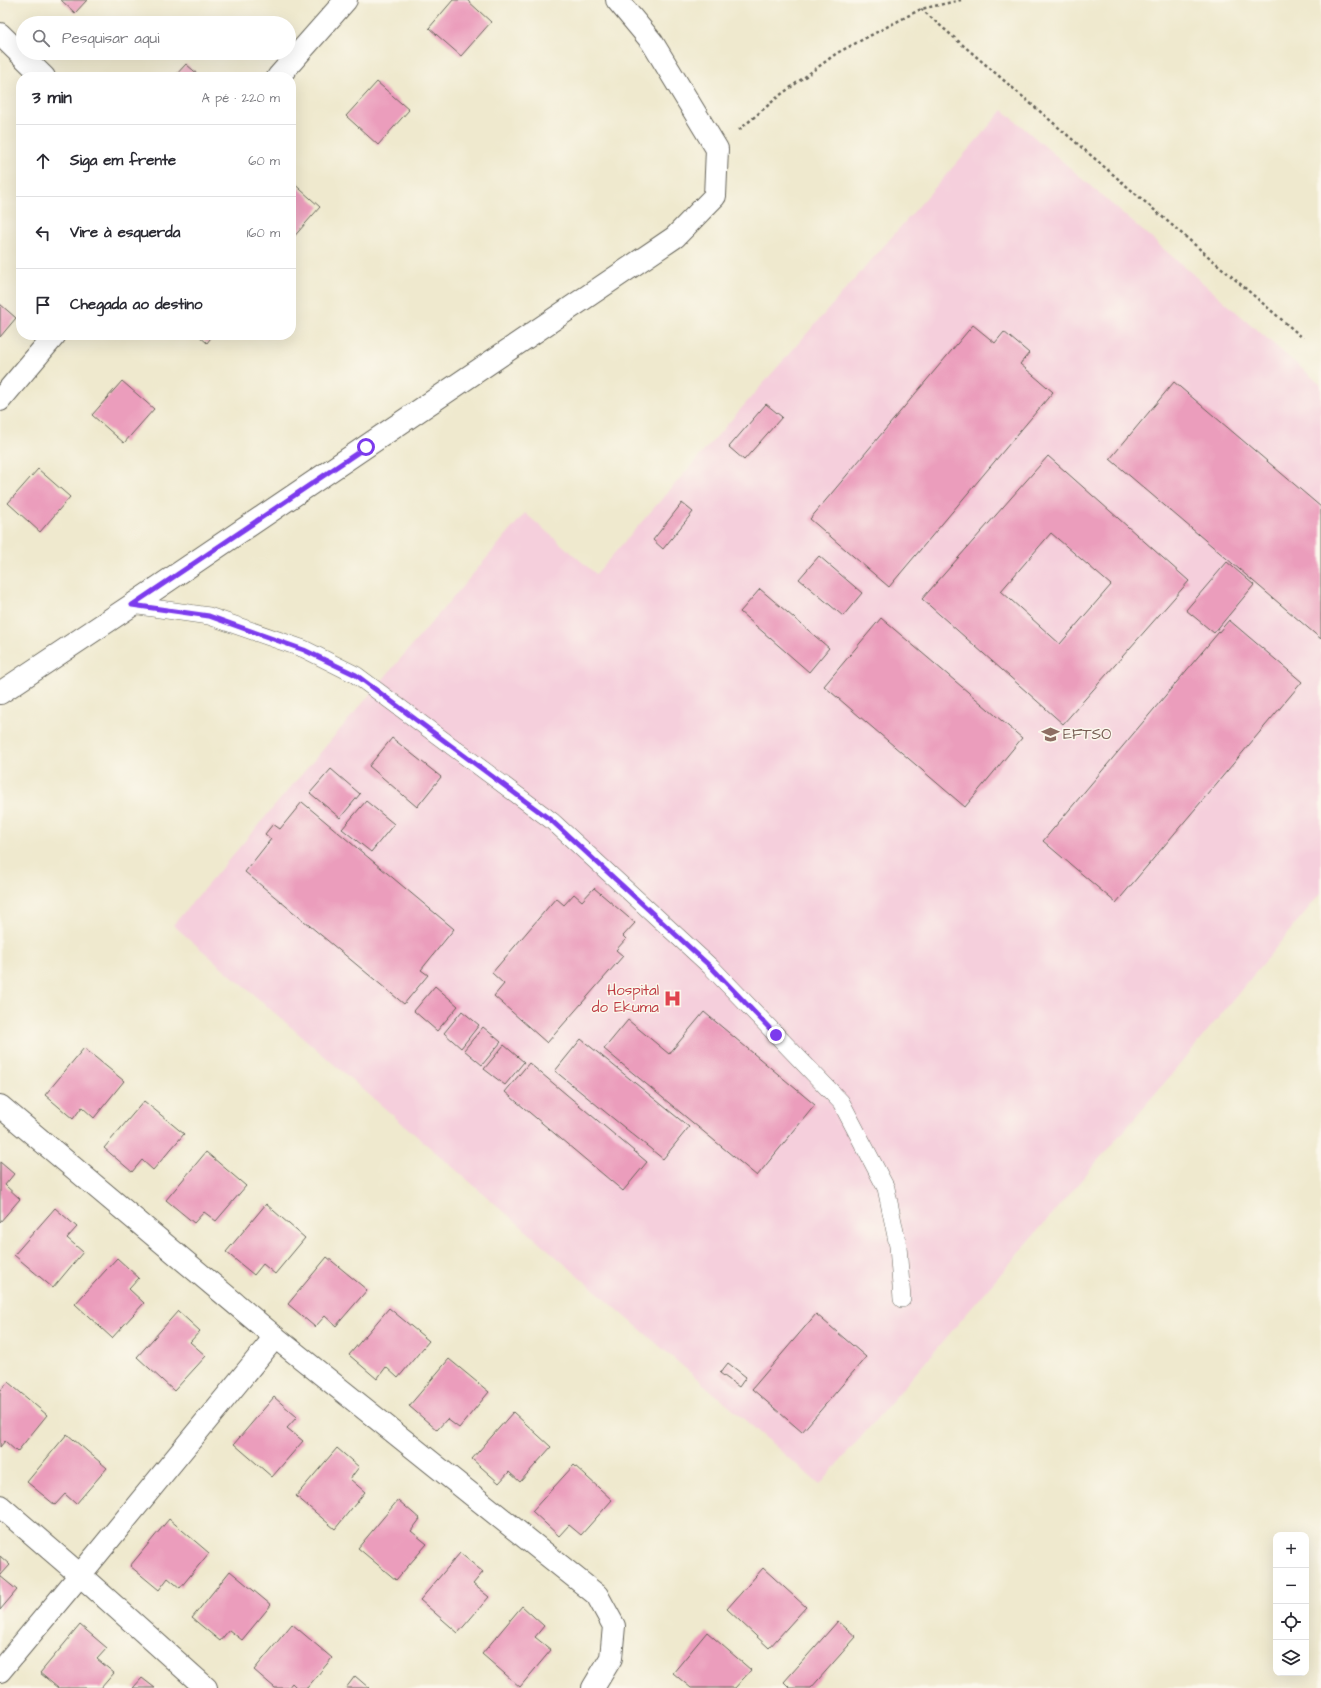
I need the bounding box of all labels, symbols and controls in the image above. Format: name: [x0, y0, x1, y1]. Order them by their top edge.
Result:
search box: [16, 16, 296, 60]
icon: search: [30, 27, 52, 49]
text: Pesquisar aqui: [62, 28, 159, 49]
text: 3 min: [32, 86, 72, 110]
text: A pé · 220 m: [202, 89, 280, 107]
icon: ahead: [32, 150, 54, 172]
text: Siga em frente: [70, 150, 176, 171]
text: 60 m: [248, 152, 280, 170]
icon: left: [32, 222, 54, 244]
text: Vire à esquerda: [70, 222, 180, 243]
text: 160 m: [247, 224, 280, 242]
icon: arrive: [32, 294, 54, 316]
text: Chegada ao destino: [70, 294, 203, 315]
route start: [357, 438, 375, 456]
school or university icon: EFTSO: [1040, 724, 1060, 744]
place label: EFTSO: [1063, 724, 1111, 745]
place label: Hospital do Ekuma: [592, 980, 659, 1018]
hospital icon: Hospital do Ekuma: [662, 989, 682, 1009]
route end: [767, 1026, 785, 1044]
map controls: [1273, 1532, 1309, 1676]
button: +: [1273, 1532, 1309, 1568]
button: −: [1273, 1568, 1309, 1604]
button: locate: [1273, 1604, 1309, 1640]
button: layers: [1273, 1640, 1309, 1676]

